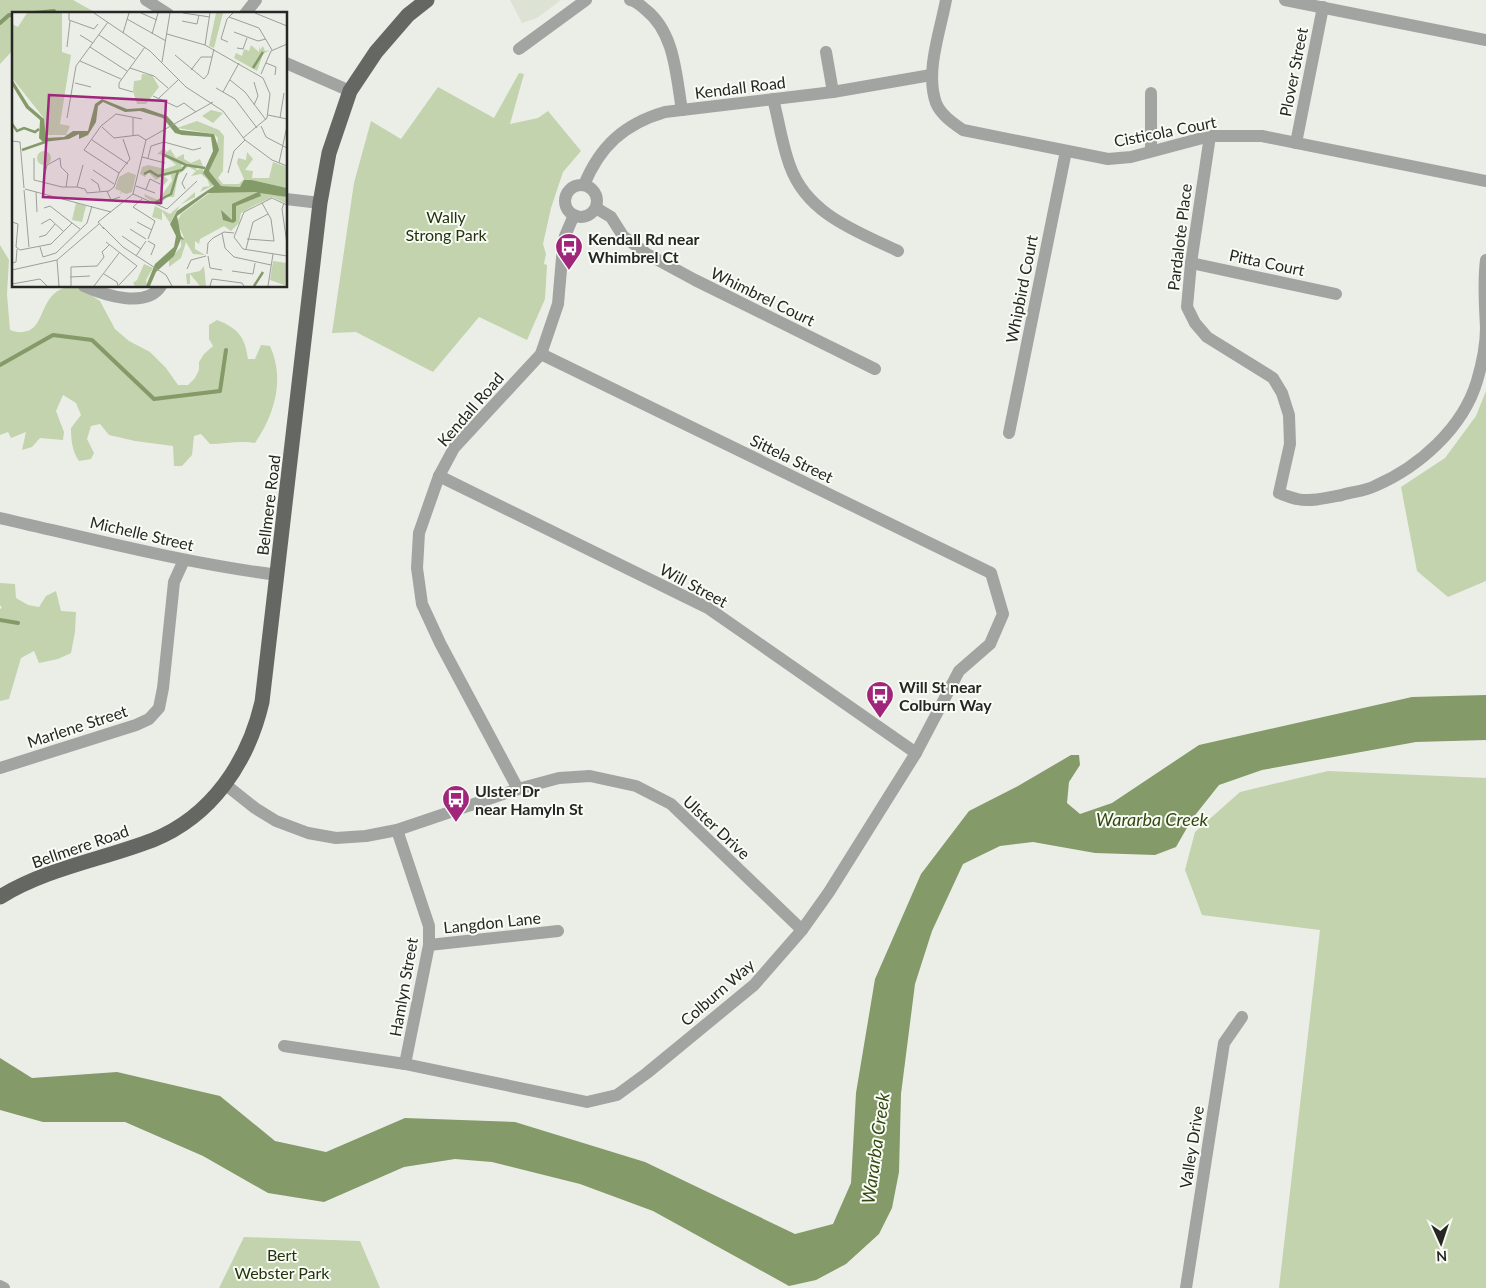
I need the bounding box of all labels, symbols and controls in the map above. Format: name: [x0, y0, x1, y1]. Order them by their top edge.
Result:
inset map: [12, 12, 288, 288]
street label: Plover Street: [1275, 26, 1311, 118]
street label: Kendall Road: [693, 72, 787, 102]
street label: Cisticola Court: [1112, 112, 1218, 150]
street label: Pardalote Place: [1163, 182, 1195, 292]
park label: Wally Strong Park: [405, 207, 487, 244]
place label: Kendall Rd near Whimbrel Ct: [588, 229, 700, 266]
bus stop icon: Kendall Rd near Whimbrel Ct: [554, 232, 584, 271]
street label: Whipbird Court: [1001, 233, 1041, 345]
street label: Pitta Court: [1228, 245, 1307, 279]
street label: Whimbrel Court: [708, 263, 818, 329]
street label: Kendall Road: [433, 368, 507, 450]
street label: Sittela Street: [748, 430, 837, 486]
street label: Bellmere Road: [252, 454, 284, 556]
street label: Michelle Street: [88, 512, 196, 554]
street label: Will Street: [657, 559, 731, 611]
place label: Will St near Colburn Way: [899, 677, 992, 714]
bus stop icon: Will St near Colburn Way: [865, 680, 895, 719]
street label: Marlene Street: [25, 701, 130, 751]
place label: Ulster Dr near Hamyln St: [475, 781, 583, 818]
bus stop icon: Ulster Dr near Hamyln St: [441, 784, 471, 823]
street label: Ulster Drive: [680, 791, 754, 863]
water label: Wararba Creek: [1096, 808, 1209, 830]
street label: Bellmere Road: [29, 821, 131, 871]
street label: Langdon Lane: [442, 907, 542, 937]
street label: Hamlyn Street: [385, 936, 421, 1038]
street label: Colburn Way: [676, 954, 758, 1029]
water label: Wararba Creek: [856, 1091, 894, 1205]
street label: Valley Drive: [1175, 1104, 1207, 1190]
north arrow: [1416, 1218, 1466, 1268]
park label: Bert Webster Park: [235, 1245, 330, 1282]
text: N: [1436, 1248, 1448, 1265]

